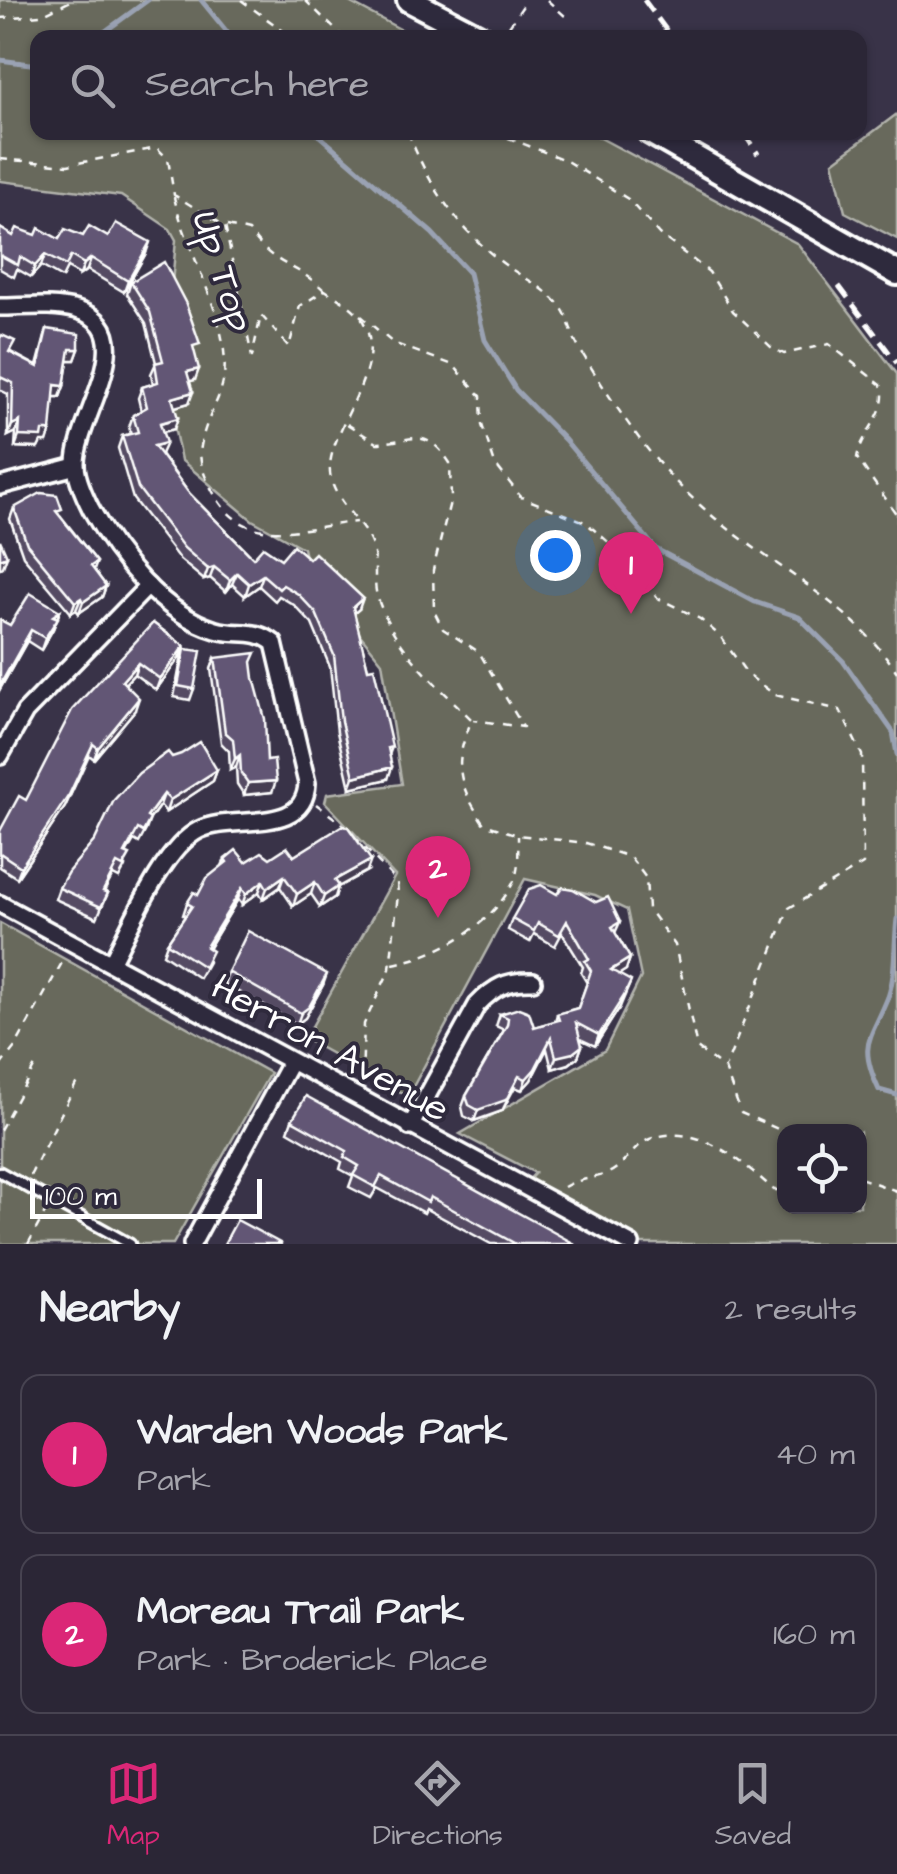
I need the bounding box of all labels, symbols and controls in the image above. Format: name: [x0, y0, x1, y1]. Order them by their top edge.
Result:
search box: [30, 30, 867, 140]
icon: search: [65, 58, 120, 113]
text: Search here: [145, 59, 369, 111]
street label: Up Top: [178, 205, 266, 339]
your location: [530, 530, 581, 581]
pin: 1: [598, 532, 664, 614]
pin: 2: [406, 836, 470, 918]
street label: Herron Avenue: [202, 962, 458, 1136]
map controls: [777, 1124, 867, 1214]
button: locate: [777, 1124, 867, 1214]
scale bar: [30, 1174, 262, 1218]
text: 100 m: [45, 1177, 117, 1216]
text: Nearby: [40, 1280, 180, 1338]
text: 2 results: [725, 1287, 857, 1332]
text: Warden Woods Park: [137, 1406, 507, 1458]
text: 1: [72, 1432, 77, 1477]
text: 40 m: [775, 1432, 855, 1477]
text: Park: [137, 1458, 211, 1503]
text: Moreau Trail Park: [137, 1586, 464, 1638]
text: 2: [65, 1612, 84, 1657]
text: 160 m: [773, 1612, 855, 1657]
text: Park · Broderick Place: [137, 1638, 488, 1683]
tab: Map: [106, 1756, 161, 1855]
tab: Directions: [373, 1756, 503, 1855]
tab: Saved: [715, 1756, 791, 1855]

